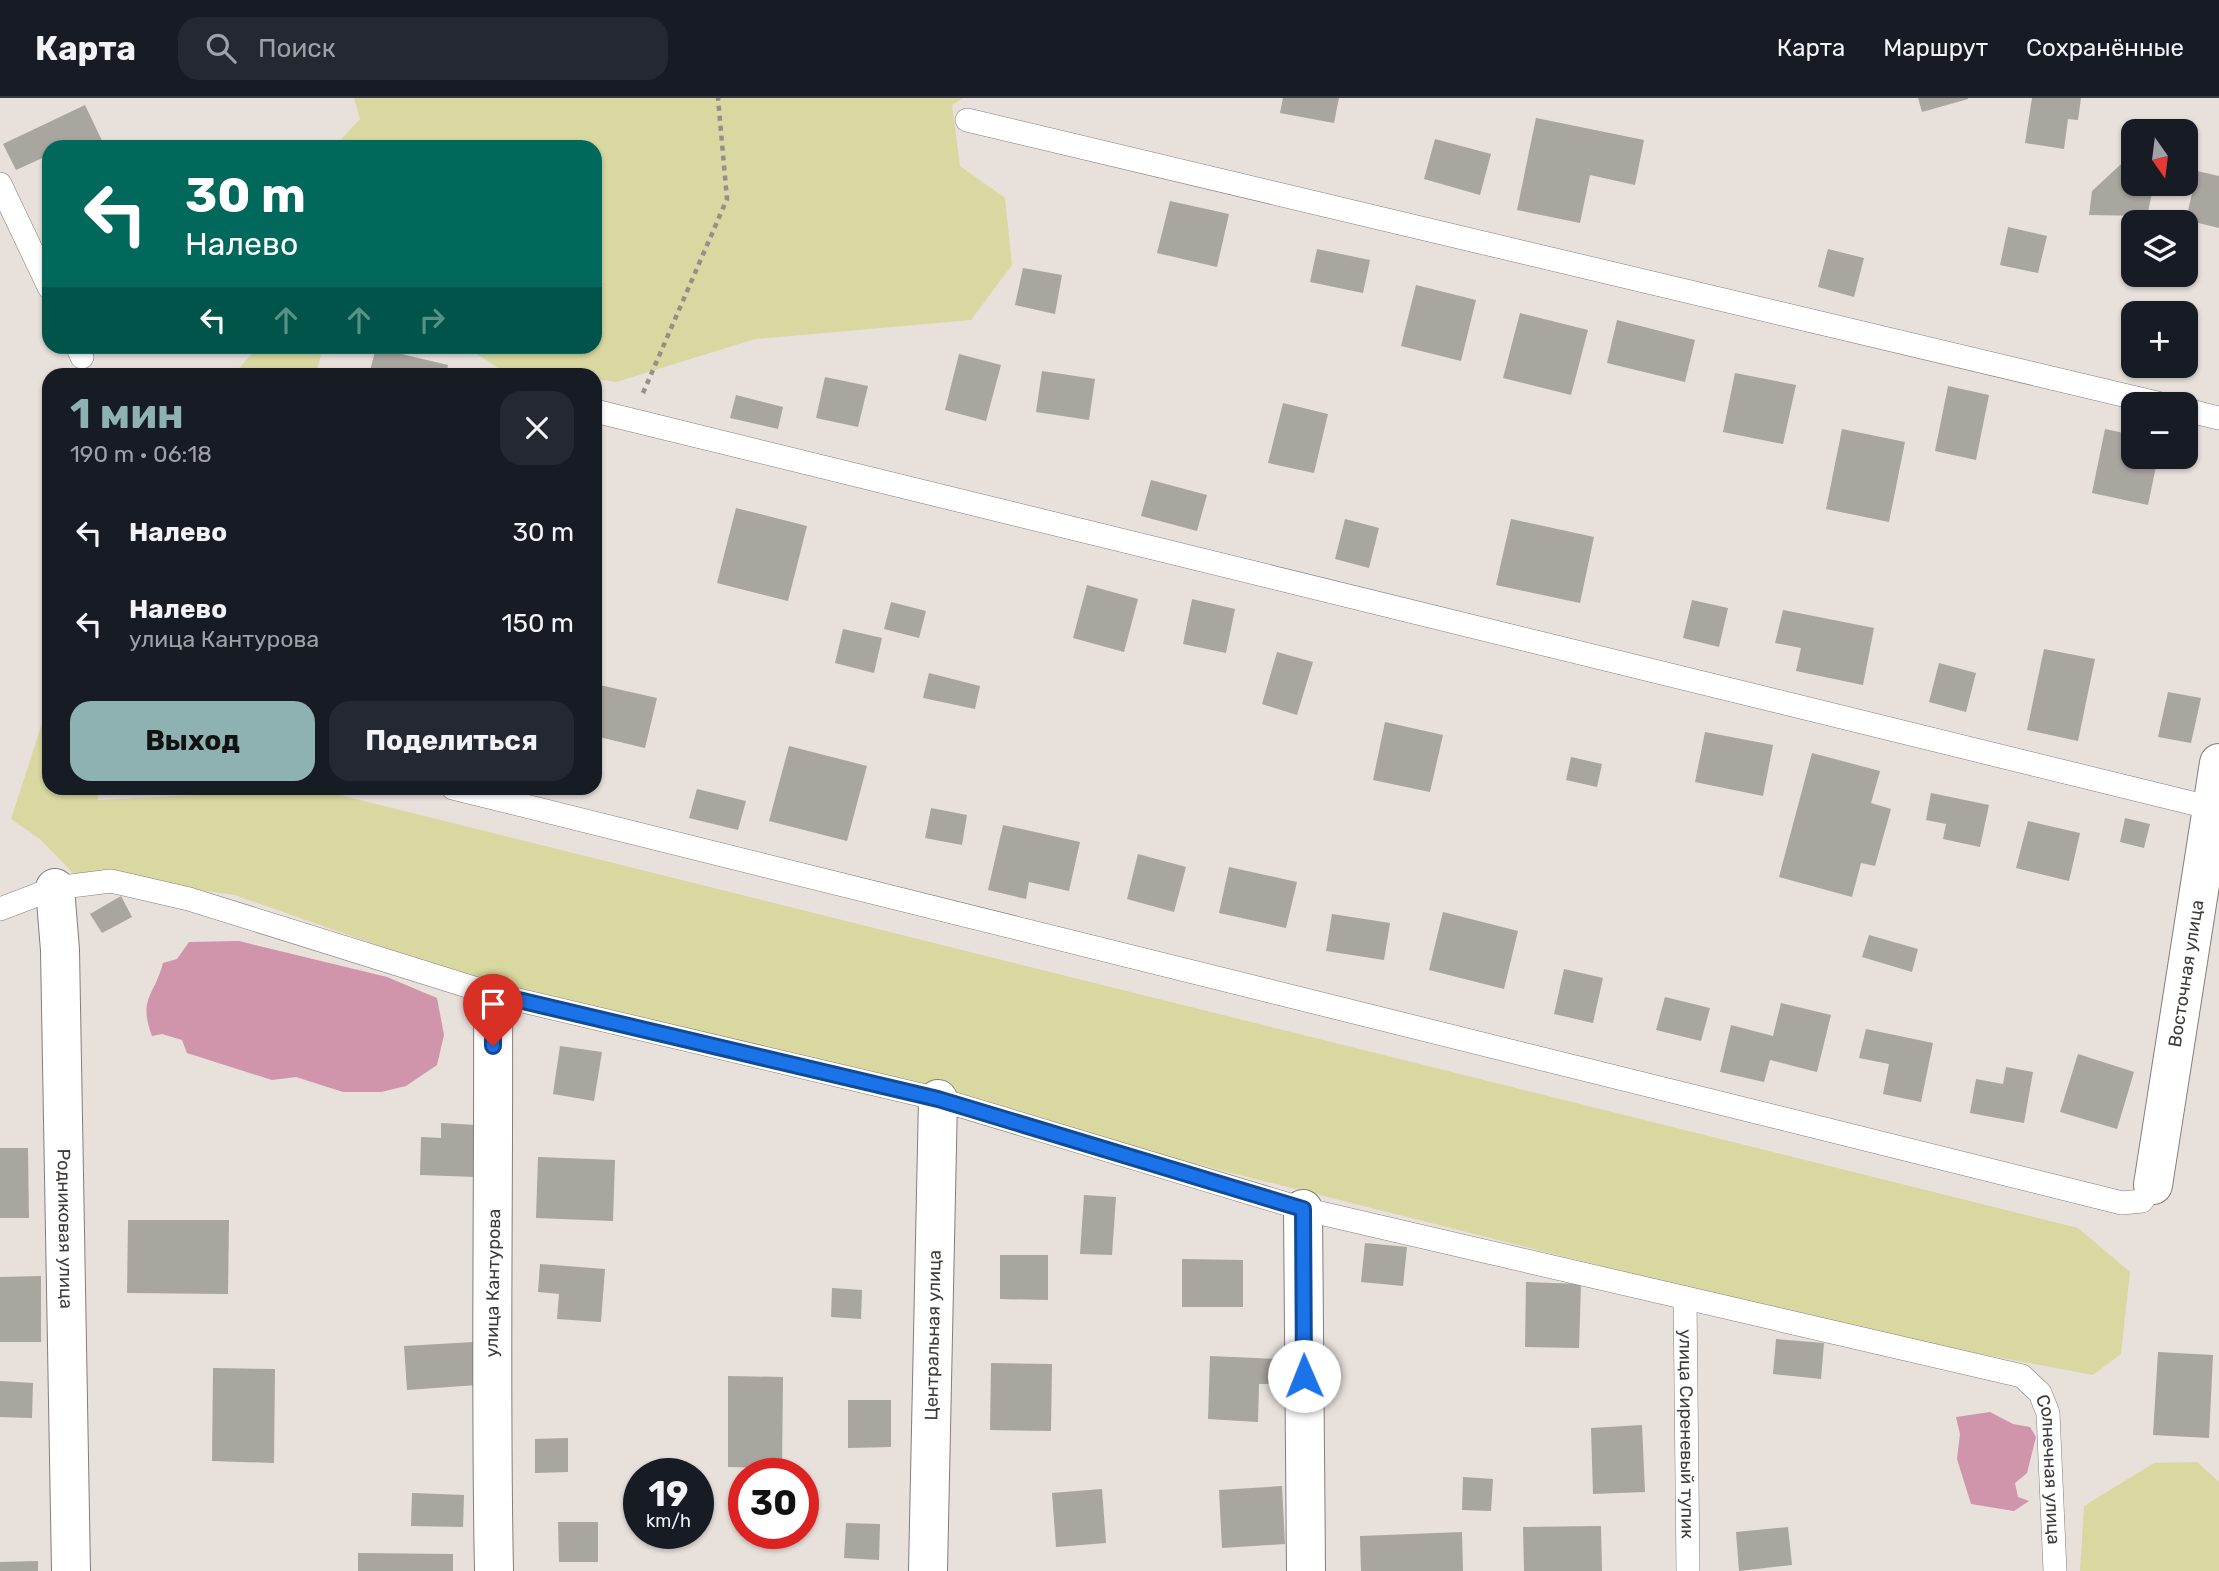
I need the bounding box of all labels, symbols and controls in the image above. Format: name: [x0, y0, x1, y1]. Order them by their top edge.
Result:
search box: [178, 17, 668, 80]
text: Карта: [35, 29, 136, 68]
icon: search: [202, 29, 240, 67]
text: Поиск: [258, 33, 336, 64]
text: Карта: [1777, 34, 1845, 62]
text: Маршрут: [1883, 34, 1988, 62]
text: Сохранённые: [2026, 34, 2184, 62]
north arrow: [2121, 119, 2198, 196]
map controls: [2121, 119, 2198, 469]
text: 30 m: [185, 166, 306, 224]
icon: left: [70, 168, 161, 259]
button: layers: [2121, 210, 2198, 287]
text: Налево: [185, 225, 298, 263]
icon: left: [194, 301, 232, 339]
icon: ahead: [267, 301, 305, 339]
icon: ahead: [340, 301, 378, 339]
icon: right: [413, 301, 451, 339]
button: +: [2121, 301, 2198, 378]
text: 1 мин: [70, 389, 184, 439]
button: close: [500, 391, 574, 465]
button: −: [2121, 392, 2198, 469]
text: 190 m · 06:18: [70, 440, 212, 468]
icon: left: [70, 514, 108, 552]
text: Налево: [129, 517, 227, 548]
text: 30 m: [512, 517, 574, 548]
text: Налево: [129, 594, 227, 625]
icon: left: [70, 605, 108, 643]
text: 150 m: [501, 608, 574, 639]
text: улица Кантурова: [129, 625, 319, 653]
button: Выход: [70, 701, 315, 781]
button: Поделиться: [329, 701, 574, 781]
street label: Восточная улица: [2164, 898, 2208, 1049]
pin: [463, 974, 523, 1046]
icon: arrive: [474, 985, 512, 1023]
street label: Родниковая улица: [53, 1148, 77, 1309]
street label: улица Кантурова: [481, 1208, 505, 1358]
street label: Центральная улица: [920, 1250, 946, 1421]
street label: улица Сиреневый тупик: [1674, 1329, 1699, 1539]
position arrow: [1267, 1339, 1341, 1413]
street label: Солнечная улица: [2031, 1391, 2065, 1545]
speed limit sign: 30: [728, 1458, 819, 1549]
text: 19: [649, 1473, 688, 1515]
text: km/h: [646, 1510, 691, 1532]

